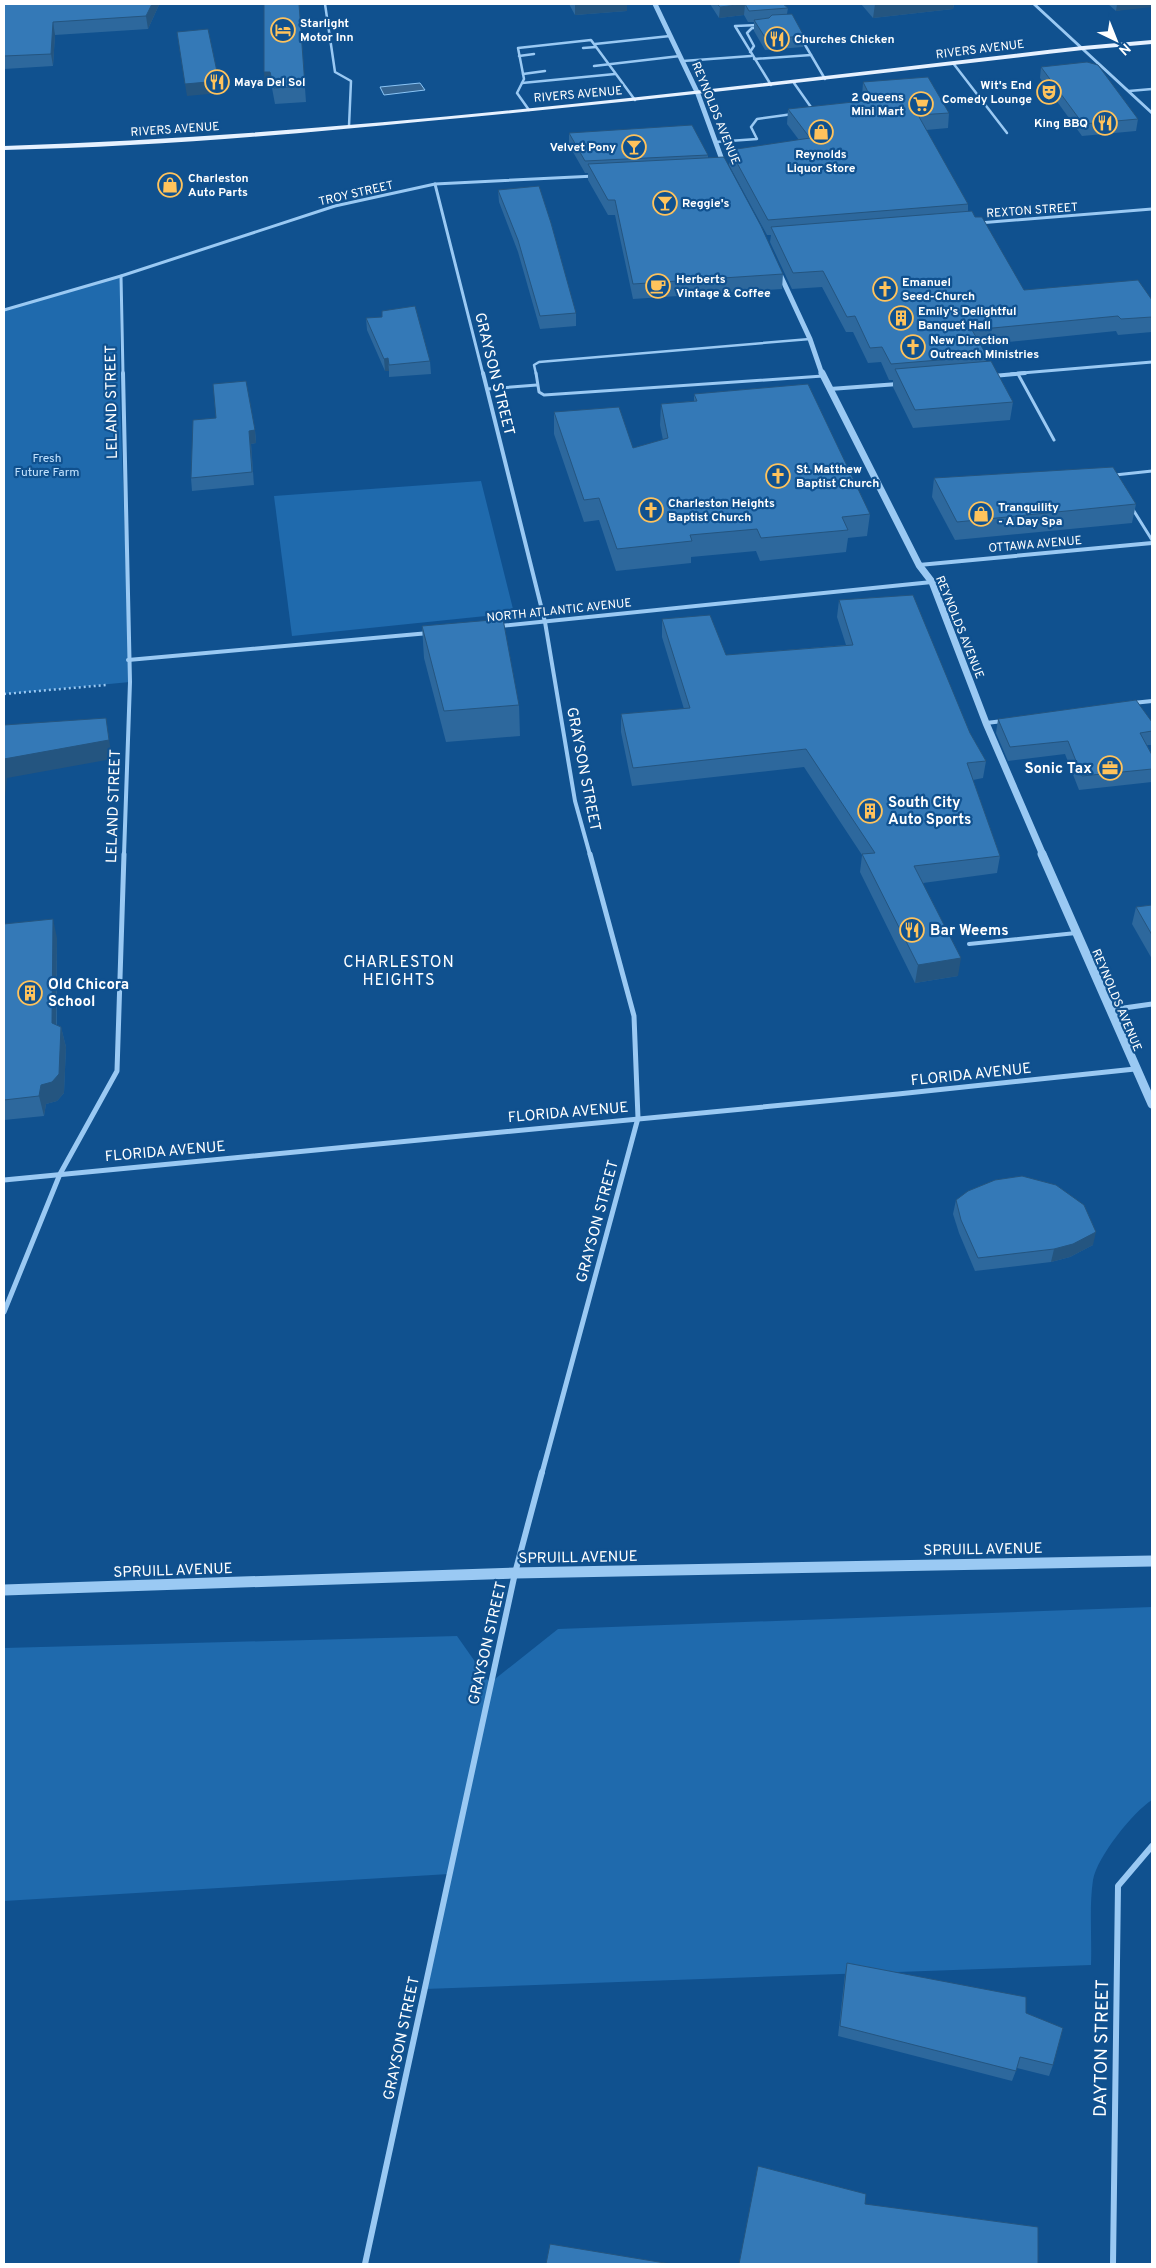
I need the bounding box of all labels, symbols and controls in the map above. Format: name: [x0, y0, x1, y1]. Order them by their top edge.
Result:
north arrow: [1091, 15, 1141, 65]
place label: Starlight Motor Inn: [300, 16, 354, 46]
hotel icon: Starlight Motor Inn: [270, 17, 296, 43]
restaurant icon: Churches Chicken: [764, 26, 790, 52]
place label: Churches Chicken: [794, 32, 895, 48]
street label: RIVERS AVENUE: [935, 37, 1025, 63]
text: N: [1114, 39, 1133, 58]
street label: REYNOLDS AVENUE: [687, 60, 743, 167]
restaurant icon: Maya Del Sol: [204, 69, 230, 95]
place label: Maya Del Sol: [234, 75, 306, 91]
place label: Wit's End Comedy Lounge: [942, 78, 1032, 108]
theatre icon: Wit's End Comedy Lounge: [1036, 79, 1062, 105]
street label: RIVERS AVENUE: [533, 83, 623, 107]
place label: 2 Queens Mini Mart: [851, 90, 904, 120]
supermarket icon: 2 Queens Mini Mart: [908, 91, 934, 117]
restaurant icon: King BBQ: [1092, 110, 1118, 136]
place label: King BBQ: [1034, 116, 1088, 132]
street label: RIVERS AVENUE: [130, 119, 220, 141]
shop icon: Reynolds Liquor Store: [808, 119, 834, 145]
bar icon: Velvet Pony: [621, 134, 647, 160]
place label: Velvet Pony: [550, 140, 616, 156]
place label: Reynolds Liquor Store: [787, 147, 856, 177]
place label: Charleston Auto Parts: [188, 171, 249, 201]
shop icon: Charleston Auto Parts: [157, 172, 183, 198]
street label: TROY STREET: [317, 178, 395, 210]
bar icon: Reggie's: [652, 190, 678, 216]
place label: Reggie's: [682, 196, 730, 212]
street label: REXTON STREET: [986, 200, 1079, 222]
place label: Herberts Vintage & Coffee: [676, 272, 771, 302]
cafe icon: Herberts Vintage & Coffee: [645, 273, 671, 299]
place label: Emanuel Seed-Church: [902, 275, 975, 305]
church icon: Emanuel Seed-Church: [872, 276, 898, 302]
place label: Emily's Delightful Banquet Hall: [918, 304, 1017, 334]
building icon: Emily's Delightful Banquet Hall: [888, 305, 914, 331]
street label: GRAYSON STREET: [469, 311, 518, 438]
place label: New Direction Outreach Ministries: [930, 333, 1039, 363]
church icon: New Direction Outreach Ministries: [900, 334, 926, 360]
street label: LELAND STREET: [102, 345, 123, 459]
park label: Fresh Future Farm: [15, 451, 79, 481]
place label: St. Matthew Baptist Church: [796, 462, 879, 492]
church icon: St. Matthew Baptist Church: [765, 463, 791, 489]
place label: Charleston Heights Baptist Church: [668, 496, 775, 526]
church icon: Charleston Heights Baptist Church: [638, 497, 664, 523]
place label: Tranquility - A Day Spa: [998, 500, 1062, 530]
shop icon: Tranquility - A Day Spa: [968, 501, 994, 527]
street label: OTTAWA AVENUE: [988, 533, 1083, 557]
street label: REYNOLDS AVENUE: [931, 574, 987, 681]
street label: NORTH ATLANTIC AVENUE: [486, 595, 632, 627]
street label: GRAYSON STREET: [561, 706, 604, 833]
street label: LELAND STREET: [103, 749, 126, 863]
office icon: Sonic Tax: [1097, 755, 1123, 781]
place label: Sonic Tax: [1025, 760, 1092, 779]
place label: South City Auto Sports: [888, 794, 972, 830]
building icon: South City Auto Sports: [857, 798, 883, 824]
restaurant icon: Bar Weems: [899, 917, 925, 943]
place label: Bar Weems: [930, 922, 1009, 941]
street label: REYNOLDS AVENUE: [1087, 947, 1145, 1054]
district label: CHARLESTON HEIGHTS: [343, 953, 455, 991]
place label: Old Chicora School: [48, 976, 129, 1012]
building icon: Old Chicora School: [17, 980, 43, 1006]
street label: FLORIDA AVENUE: [910, 1060, 1032, 1091]
street label: FLORIDA AVENUE: [507, 1099, 629, 1128]
street label: FLORIDA AVENUE: [104, 1138, 226, 1167]
street label: GRAYSON STREET: [573, 1158, 624, 1285]
street label: SPRUILL AVENUE: [923, 1540, 1043, 1561]
street label: SPRUILL AVENUE: [518, 1548, 638, 1569]
street label: SPRUILL AVENUE: [113, 1560, 233, 1583]
street label: GRAYSON STREET: [465, 1580, 512, 1707]
street label: GRAYSON STREET: [380, 1975, 425, 2102]
street label: DAYTON STREET: [1090, 1979, 1115, 2117]

